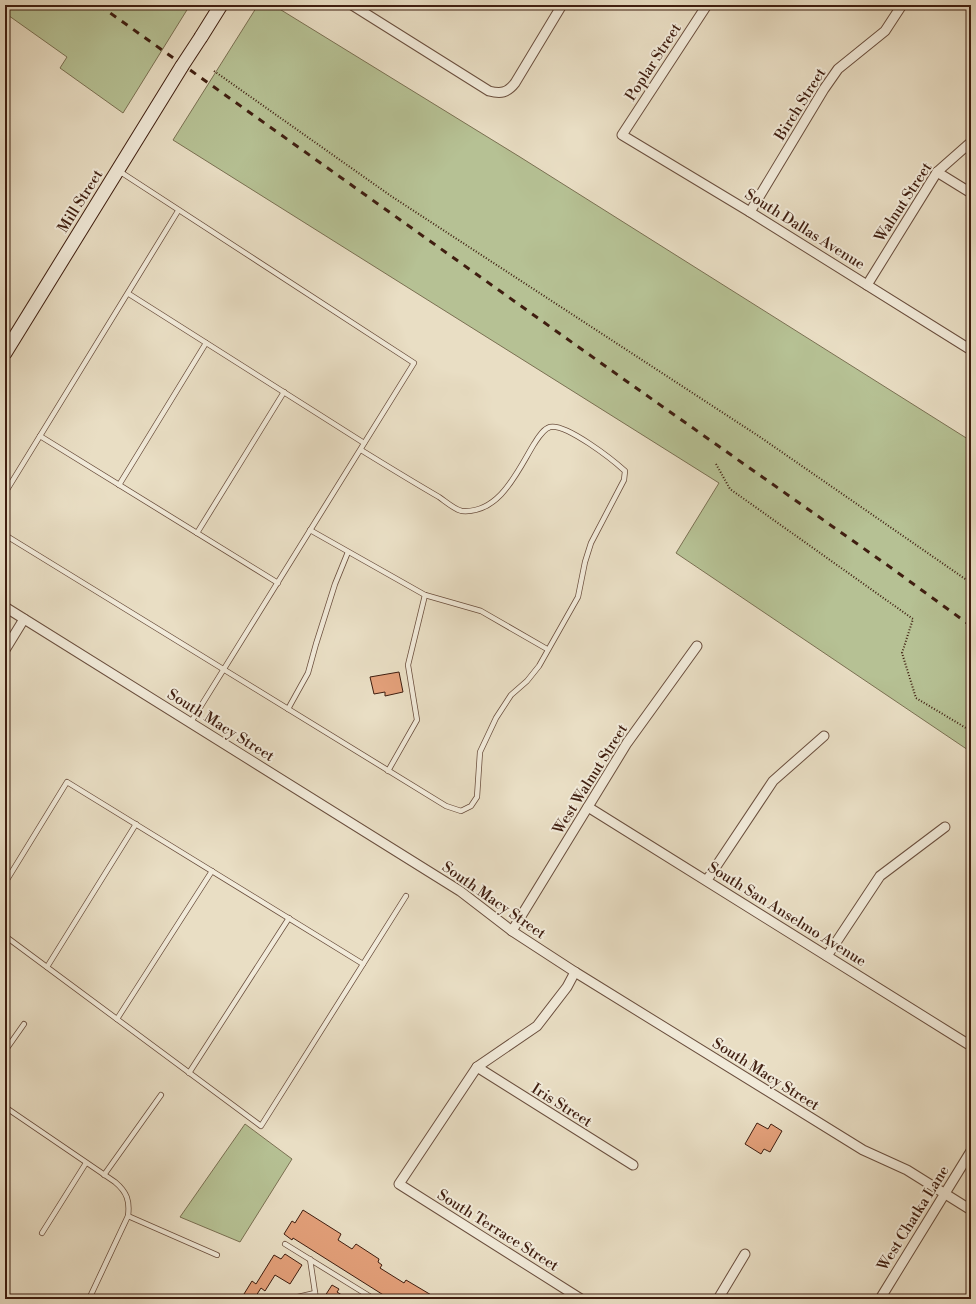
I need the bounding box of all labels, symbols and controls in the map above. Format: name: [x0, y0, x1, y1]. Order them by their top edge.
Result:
street label: Poplar Street: [621, 19, 686, 105]
street label: Birch Street: [770, 64, 831, 145]
street label: Walnut Street: [870, 158, 937, 247]
street label: Mill Street: [54, 166, 108, 236]
street label: South Dallas Avenue: [741, 185, 868, 274]
street label: South Macy Street: [164, 685, 278, 766]
street label: West Walnut Street: [548, 720, 632, 839]
street label: South Macy Street: [438, 857, 550, 944]
street label: South San Anselmo Avenue: [704, 858, 869, 971]
street label: South Macy Street: [709, 1034, 823, 1115]
street label: Iris Street: [528, 1079, 596, 1132]
street label: West Chatka Lane: [873, 1162, 953, 1275]
street label: South Terrace Street: [433, 1185, 563, 1276]

